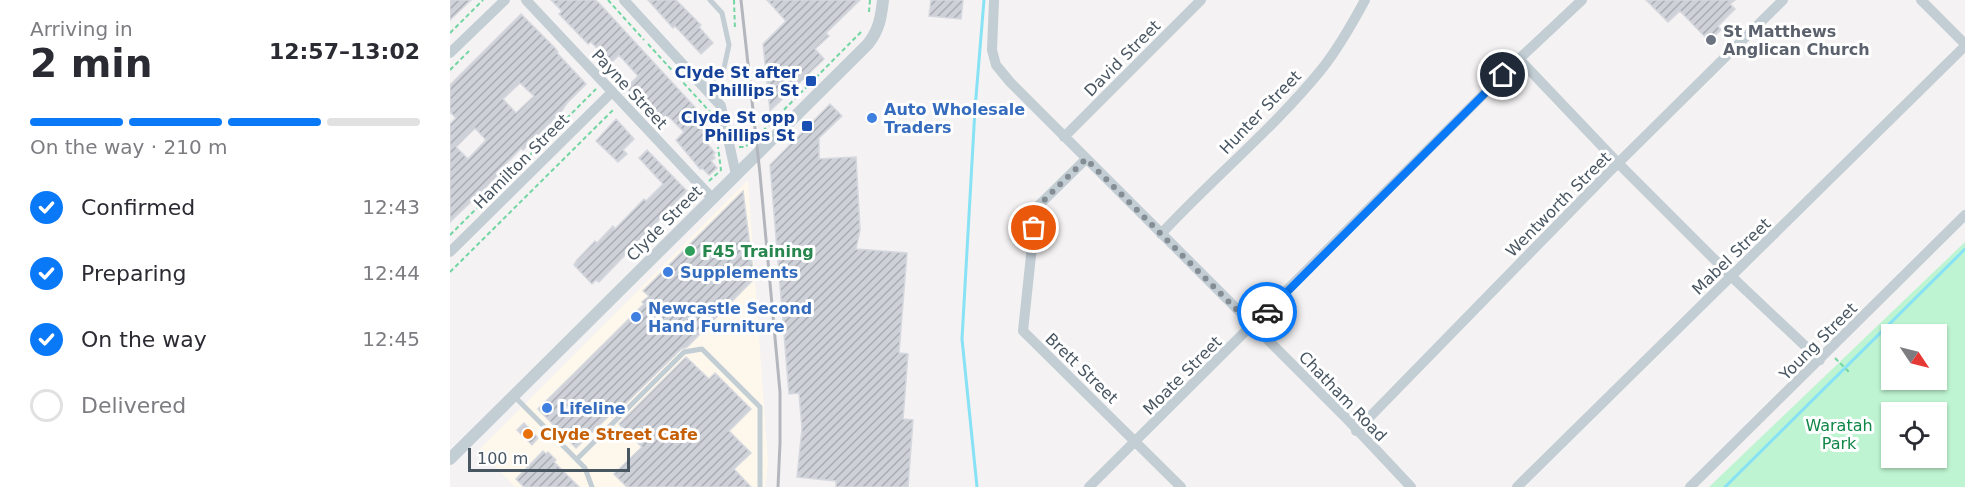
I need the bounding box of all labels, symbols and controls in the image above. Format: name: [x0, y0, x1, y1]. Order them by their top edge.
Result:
street label: David Street: [1080, 16, 1164, 100]
text: Arriving in: [30, 17, 133, 41]
place label: St Matthews Anglican Church: [1723, 22, 1870, 59]
marker: St Matthews Anglican Church: [1704, 33, 1718, 47]
text: 12:57–13:02: [269, 39, 420, 64]
text: 2 min: [30, 41, 152, 86]
street label: Payne Street: [588, 46, 671, 133]
pin: [1477, 49, 1528, 100]
icon: home: [1486, 58, 1519, 91]
place label: Clyde St after Phillips St: [675, 63, 799, 100]
street label: Hunter Street: [1216, 67, 1305, 158]
marker: Clyde St after Phillips St: [804, 74, 818, 88]
place label: Auto Wholesale Traders: [884, 100, 1025, 137]
place label: Clyde St opp Phillips St: [681, 108, 795, 145]
street label: Hamilton Street: [470, 110, 573, 213]
marker: Auto Wholesale Traders: [865, 111, 879, 125]
marker: Clyde St opp Phillips St: [800, 119, 814, 133]
text: On the way · 210 m: [30, 135, 228, 159]
street label: Wentworth Street: [1502, 148, 1615, 261]
street label: Clyde Street: [623, 182, 706, 265]
icon: check: [30, 191, 63, 224]
text: Confirmed: [81, 195, 195, 220]
text: 12:43: [362, 195, 420, 219]
pin: [1008, 202, 1059, 253]
icon: bag: [1017, 211, 1050, 244]
street label: Mabel Street: [1688, 214, 1775, 299]
place label: F45 Training: [702, 242, 814, 261]
marker: F45 Training: [683, 244, 697, 258]
icon: check: [30, 257, 63, 290]
text: Preparing: [81, 261, 187, 286]
text: 12:44: [362, 261, 420, 285]
place label: Supplements: [680, 263, 798, 282]
marker: Supplements: [661, 265, 675, 279]
courier: [1237, 282, 1297, 342]
icon: car: [1251, 296, 1284, 329]
place label: Newcastle Second Hand Furniture: [648, 299, 812, 336]
street label: Young Street: [1775, 299, 1861, 385]
marker: Newcastle Second Hand Furniture: [629, 310, 643, 324]
icon: check: [30, 323, 63, 356]
north arrow: [1881, 324, 1947, 390]
map controls: [1881, 324, 1947, 468]
text: On the way: [81, 327, 207, 352]
text: 12:45: [362, 327, 420, 351]
street label: Brett Street: [1041, 329, 1122, 408]
street label: Moate Street: [1139, 332, 1226, 419]
street label: Chatham Road: [1295, 347, 1391, 445]
text: Delivered: [81, 393, 186, 418]
place label: Lifeline: [559, 399, 626, 418]
marker: Lifeline: [540, 401, 554, 415]
button: locate: [1881, 402, 1947, 468]
park label: Waratah Park: [1805, 416, 1873, 453]
place label: Clyde Street Cafe: [540, 425, 698, 444]
marker: Clyde Street Cafe: [521, 427, 535, 441]
scale bar: [468, 445, 630, 472]
text: 100 m: [477, 449, 528, 468]

